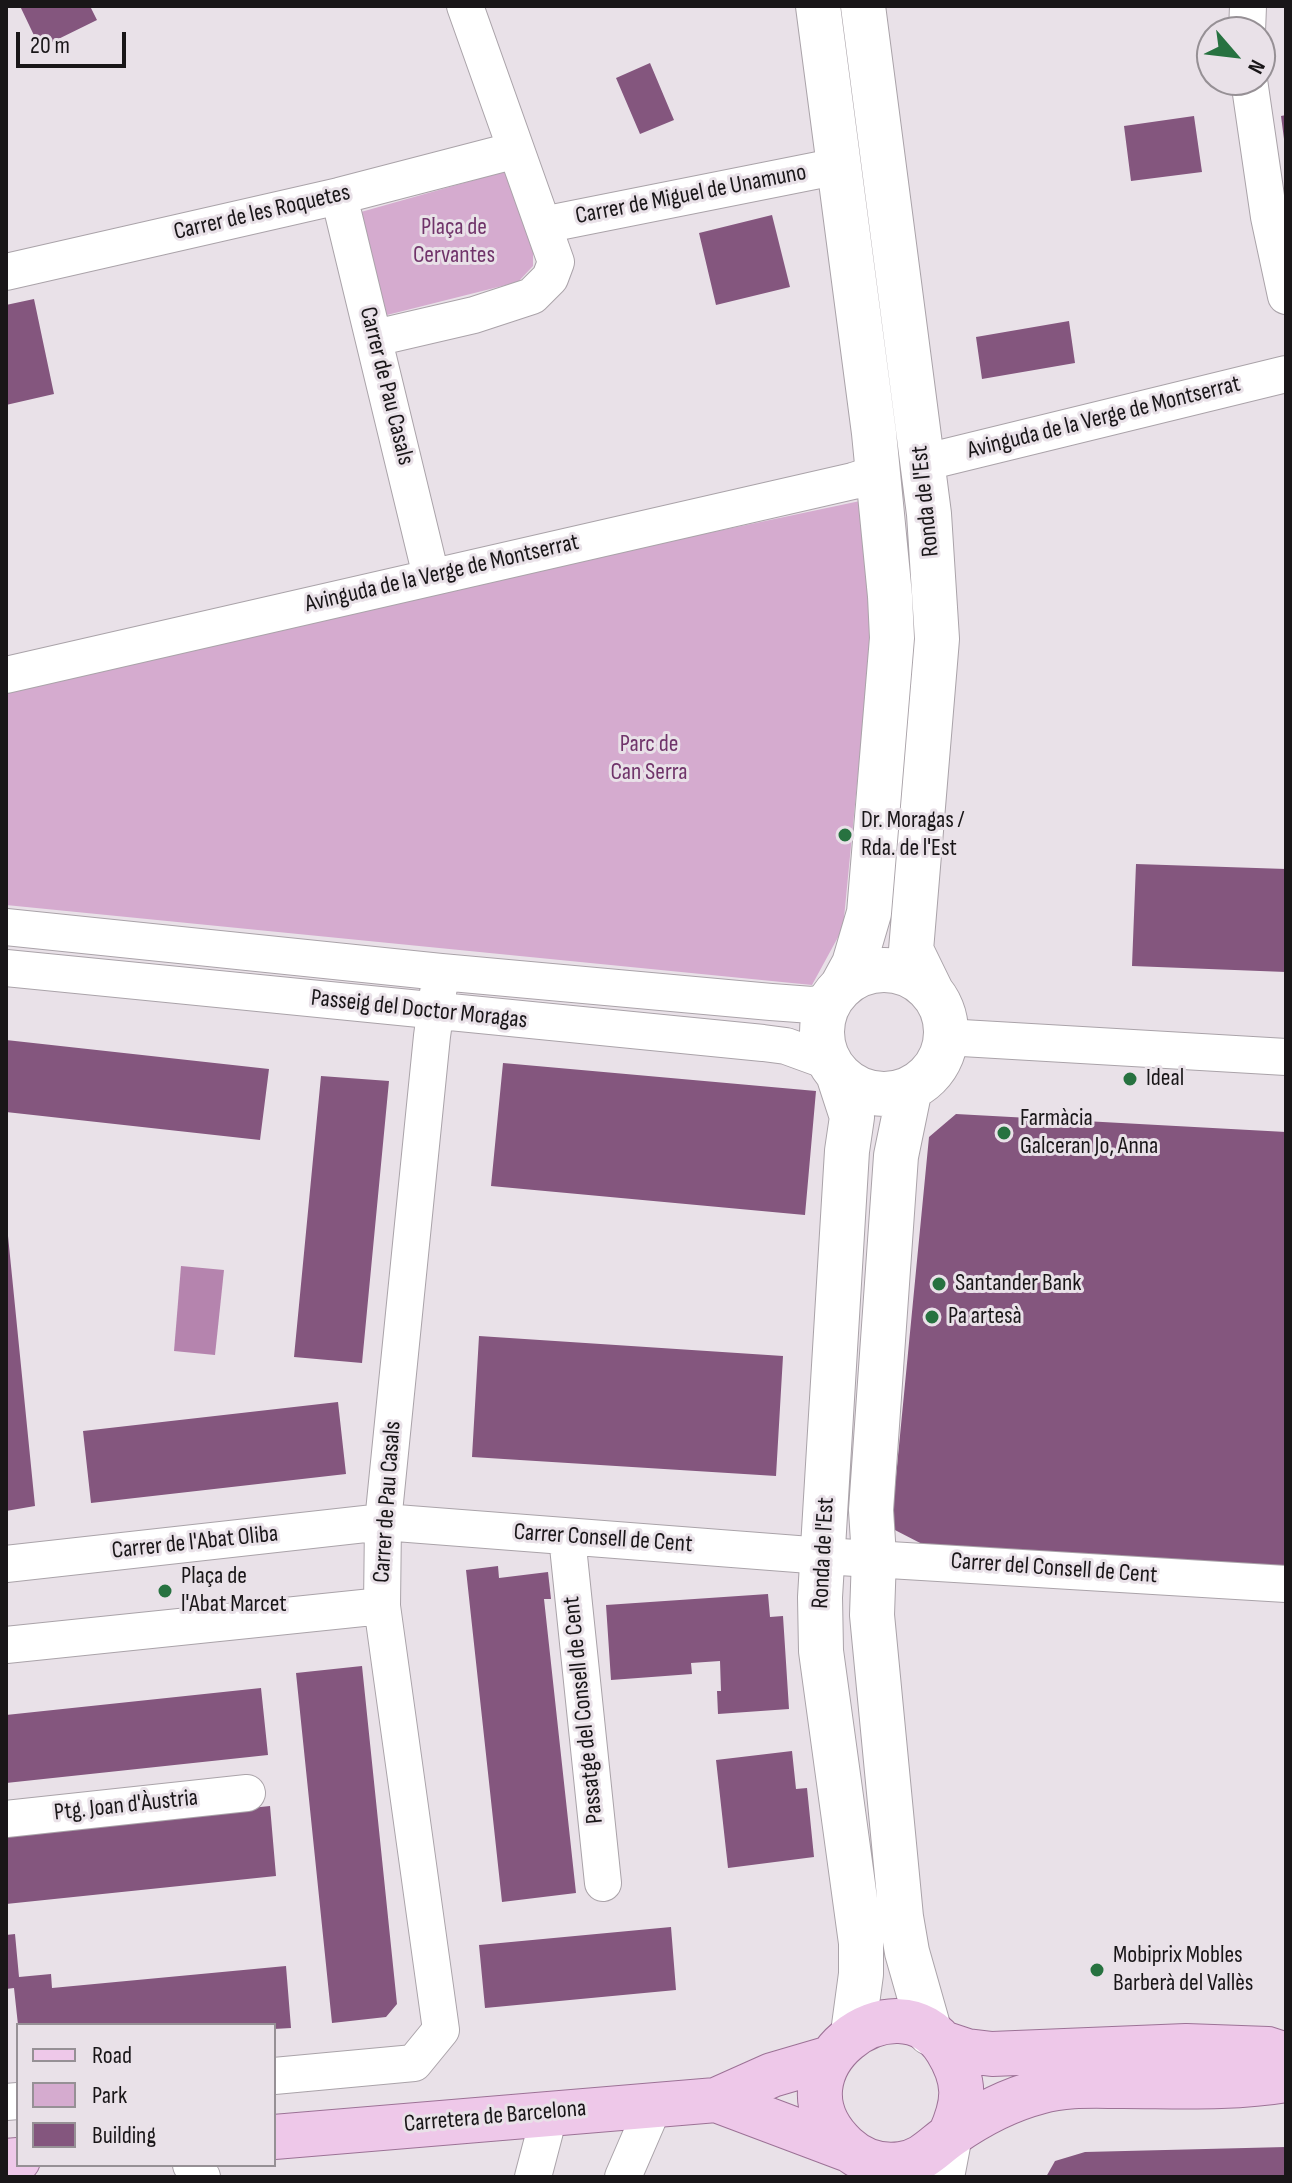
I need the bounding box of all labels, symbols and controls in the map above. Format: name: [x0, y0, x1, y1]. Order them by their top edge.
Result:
scale bar: [20, 16, 130, 66]
north arrow: [1196, 16, 1276, 96]
text: 20 m: [30, 31, 70, 60]
text: N: [1241, 55, 1271, 78]
street label: Carrer de Miguel de Unamuno: [573, 158, 809, 232]
street label: Carrer de les Roquetes: [171, 179, 353, 247]
park label: Plaça de Cervantes: [413, 214, 495, 270]
street label: Carrer de Pau Casals: [352, 304, 420, 468]
street label: Avinguda de la Verge de Montserrat: [965, 370, 1243, 466]
street label: Ronda de l'Est: [906, 444, 946, 558]
street label: Avinguda de la Verge de Montserrat: [302, 528, 582, 620]
park label: Parc de Can Serra: [610, 731, 688, 787]
place label: Dr. Moragas / Rda. de l'Est: [861, 807, 965, 863]
marker: Dr. Moragas / Rda. de l'Est: [836, 826, 854, 844]
street label: Passeig del Doctor Moragas: [309, 984, 529, 1036]
place label: Ideal: [1146, 1065, 1184, 1093]
marker: Ideal: [1121, 1070, 1139, 1088]
place label: Farmàcia Galceran Jo, Anna: [1020, 1105, 1158, 1161]
marker: Farmàcia Galceran Jo, Anna: [995, 1124, 1013, 1142]
place label: Santander Bank: [955, 1270, 1081, 1298]
marker: Santander Bank: [930, 1275, 948, 1293]
place label: Pa artesà: [948, 1303, 1022, 1331]
marker: Pa artesà: [923, 1308, 941, 1326]
street label: Carrer de Pau Casals: [368, 1420, 408, 1584]
street label: Ronda de l'Est: [807, 1497, 841, 1609]
street label: Carrer Consell de Cent: [513, 1518, 693, 1560]
street label: Carrer de l'Abat Oliba: [110, 1520, 280, 1566]
street label: Carrer del Consell de Cent: [950, 1547, 1158, 1591]
place label: Plaça de l'Abat Marcet: [181, 1563, 287, 1619]
marker: Plaça de l'Abat Marcet: [156, 1582, 174, 1600]
street label: Passatge del Consell de Cent: [558, 1595, 610, 1825]
street label: Ptg. Joan d'Àustria: [53, 1784, 199, 1828]
place label: Mobiprix Mobles Barberà del Vallès: [1113, 1942, 1253, 1998]
marker: Mobiprix Mobles Barberà del Vallès: [1088, 1961, 1106, 1979]
legend: [16, 2023, 276, 2167]
text: Road: [92, 2041, 132, 2070]
text: Park: [92, 2081, 127, 2110]
street label: Carretera de Barcelona: [403, 2095, 587, 2139]
text: Building: [92, 2121, 156, 2150]

